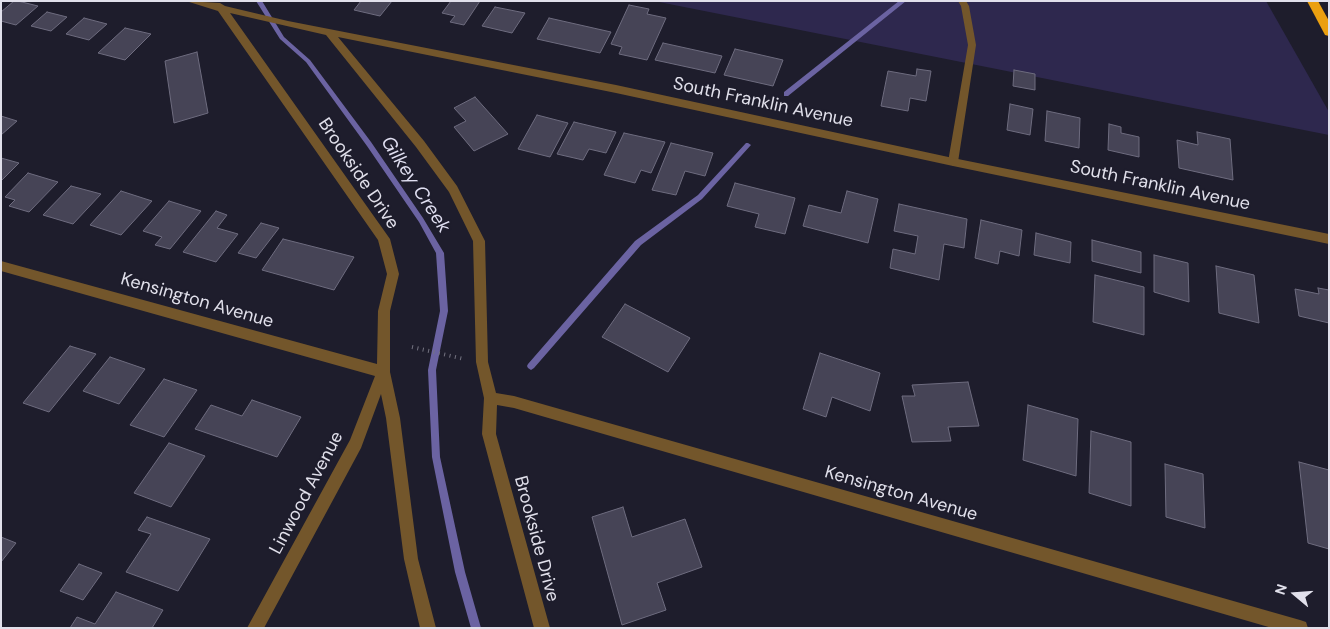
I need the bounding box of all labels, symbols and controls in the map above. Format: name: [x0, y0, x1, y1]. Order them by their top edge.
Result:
street label: South Franklin Avenue: [671, 73, 855, 133]
street label: Brookside Drive: [313, 114, 403, 234]
water label: Gilkey Creek: [375, 132, 455, 238]
street label: South Franklin Avenue: [1068, 156, 1252, 216]
street label: Kensington Avenue: [118, 269, 276, 333]
street label: Linwood Avenue: [266, 428, 348, 558]
street label: Kensington Avenue: [822, 462, 980, 526]
street label: Brookside Drive: [509, 474, 563, 604]
north arrow: [1270, 569, 1320, 619]
text: N: [1271, 582, 1291, 597]

